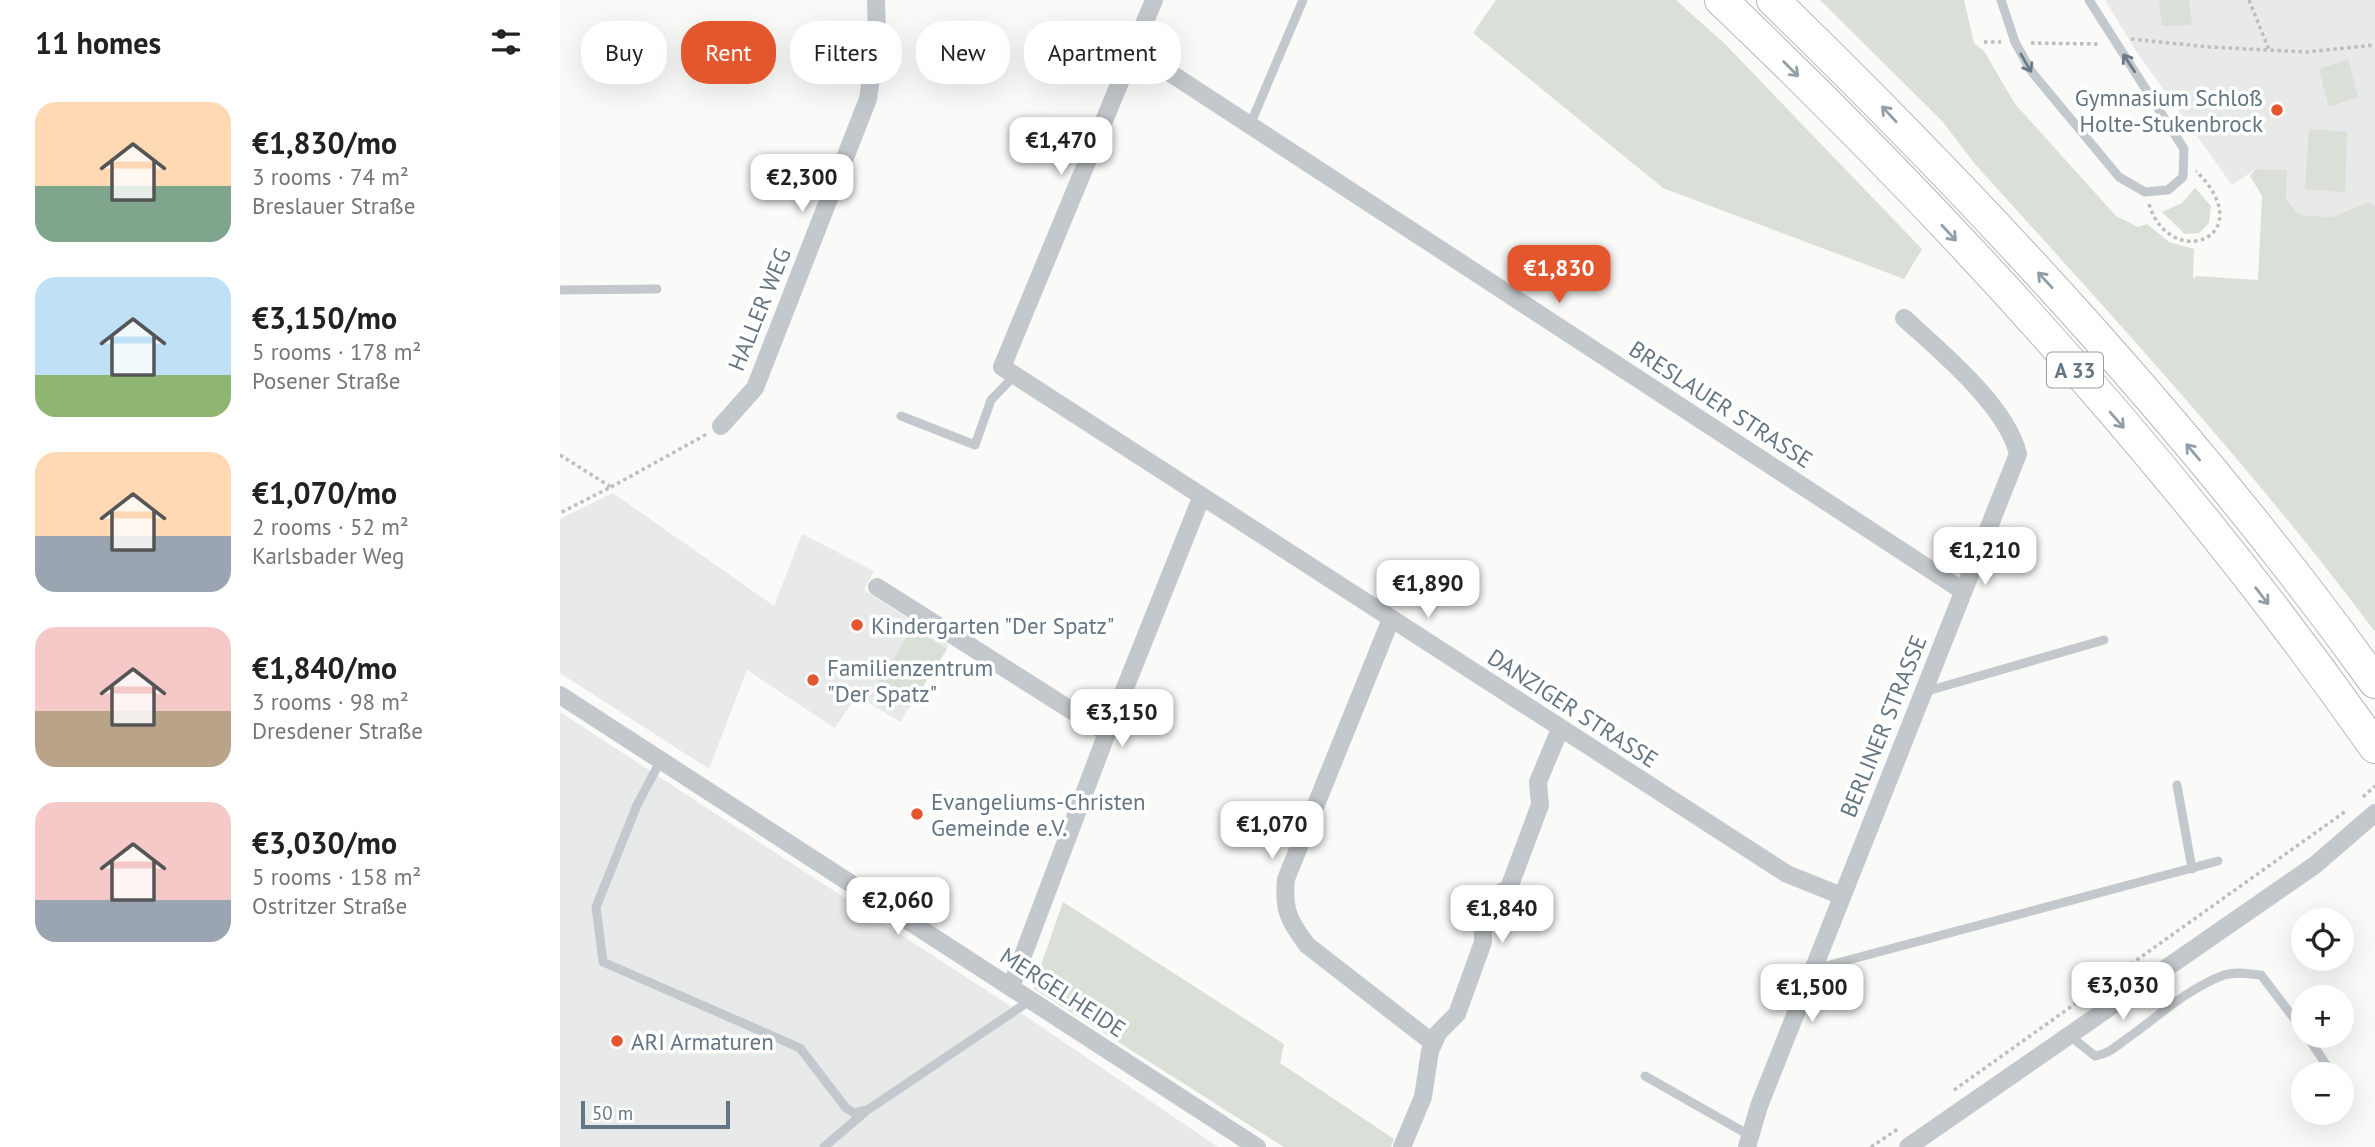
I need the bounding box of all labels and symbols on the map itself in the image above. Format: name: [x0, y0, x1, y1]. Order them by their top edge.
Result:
one-way arrow: [2020, 53, 2034, 73]
one-way arrow: [2122, 54, 2136, 74]
one-way arrow: [1783, 60, 1800, 77]
place label: Gymnasium Schloß Holte-Stukenbrock: [2075, 83, 2263, 138]
marker: Gymnasium Schloß Holte-Stukenbrock: [2269, 102, 2285, 118]
one-way arrow: [1881, 106, 1898, 123]
pin: €1,470: [1004, 118, 1118, 177]
pin: €2,300: [745, 154, 859, 214]
one-way arrow: [1941, 224, 1958, 241]
street label: HALLER WEG: [721, 243, 797, 375]
pin: €1,830: [1502, 246, 1616, 305]
one-way arrow: [2037, 272, 2054, 289]
street label: BRESLAUER STRASSE: [1624, 334, 1818, 474]
road number: A 33: [2047, 352, 2103, 388]
one-way arrow: [2109, 411, 2125, 429]
one-way arrow: [2185, 444, 2201, 462]
pin: €1,210: [1928, 528, 2042, 587]
pin: €1,890: [1371, 560, 1485, 620]
one-way arrow: [2254, 587, 2269, 605]
place label: Kindergarten "Der Spatz": [871, 611, 1115, 640]
marker: Kindergarten "Der Spatz": [849, 617, 865, 633]
street label: BERLINER STRASSE: [1833, 631, 1933, 821]
street label: DANZIGER STRASSE: [1482, 642, 1664, 774]
place label: Familienzentrum "Der Spatz": [827, 653, 993, 708]
marker: Familienzentrum "Der Spatz": [805, 672, 821, 688]
pin: €3,150: [1065, 690, 1179, 749]
place label: Evangeliums-Christen Gemeinde e.V.: [931, 787, 1146, 842]
pin: €1,070: [1215, 802, 1329, 861]
marker: Evangeliums-Christen Gemeinde e.V.: [909, 806, 925, 822]
pin: €2,060: [841, 878, 955, 937]
pin: €1,840: [1445, 886, 1559, 945]
street label: MERGELHEIDE: [995, 941, 1131, 1043]
pin: €3,030: [2066, 962, 2180, 1022]
pin: €1,500: [1755, 964, 1869, 1024]
place label: ARI Armaturen: [631, 1027, 774, 1056]
marker: ARI Armaturen: [609, 1033, 625, 1049]
scale bar: [581, 1098, 730, 1130]

